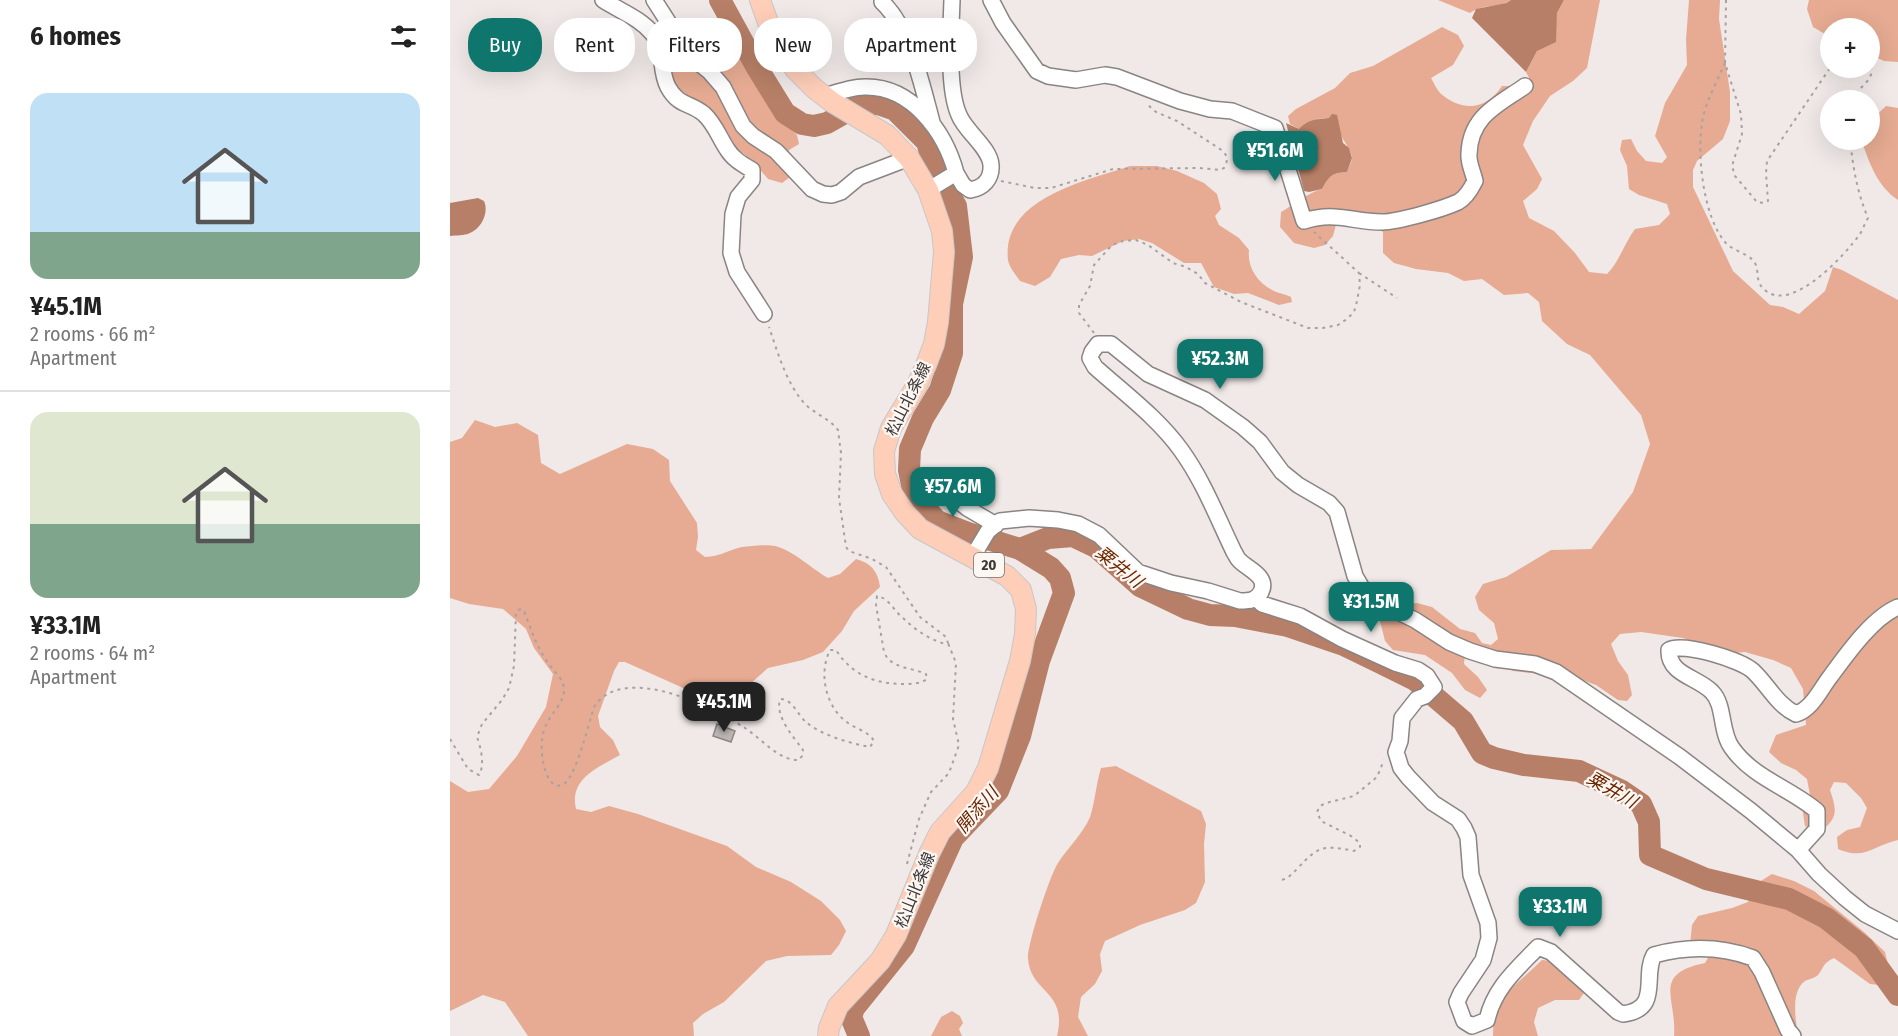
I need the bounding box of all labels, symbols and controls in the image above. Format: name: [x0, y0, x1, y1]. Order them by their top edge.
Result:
chip: Buy: [468, 18, 542, 72]
chip: Rent: [554, 18, 635, 72]
chip: Filters: [647, 18, 742, 72]
chip: New: [754, 18, 832, 72]
chip: Apartment: [844, 18, 977, 72]
map controls: [1820, 18, 1880, 150]
button: +: [1820, 18, 1880, 78]
icon: filters: [387, 20, 420, 53]
text: 6 homes: [30, 21, 121, 52]
button: −: [1820, 90, 1880, 150]
pin: ¥51.6M: [1226, 131, 1324, 182]
icon: home: [171, 132, 279, 240]
text: ¥51.6M: [1247, 138, 1303, 162]
text: ¥45.1M: [30, 291, 102, 322]
text: 2 rooms · 66 m²: [30, 322, 156, 346]
pin: ¥52.3M: [1171, 339, 1269, 390]
text: Apartment: [30, 346, 117, 370]
text: ¥52.3M: [1191, 346, 1249, 370]
street label: 松山北条線: [881, 359, 935, 439]
icon: home: [171, 451, 279, 559]
pin: ¥57.6M: [904, 467, 1002, 518]
text: ¥57.6M: [924, 474, 982, 498]
water label: 粟井川: [1091, 541, 1148, 594]
road number: 20: [974, 553, 1004, 577]
pin: ¥31.5M: [1322, 582, 1420, 633]
text: ¥31.5M: [1343, 589, 1399, 613]
text: ¥33.1M: [30, 610, 101, 641]
text: 2 rooms · 64 m²: [30, 641, 155, 665]
text: Apartment: [30, 665, 117, 689]
pin: ¥45.1M: [675, 682, 773, 733]
text: ¥45.1M: [696, 689, 752, 713]
water label: 粟井川: [1583, 767, 1643, 814]
water label: 開添川: [951, 781, 1004, 838]
street label: 松山北条線: [891, 849, 939, 931]
pin: ¥33.1M: [1511, 887, 1609, 938]
text: ¥33.1M: [1533, 894, 1587, 918]

